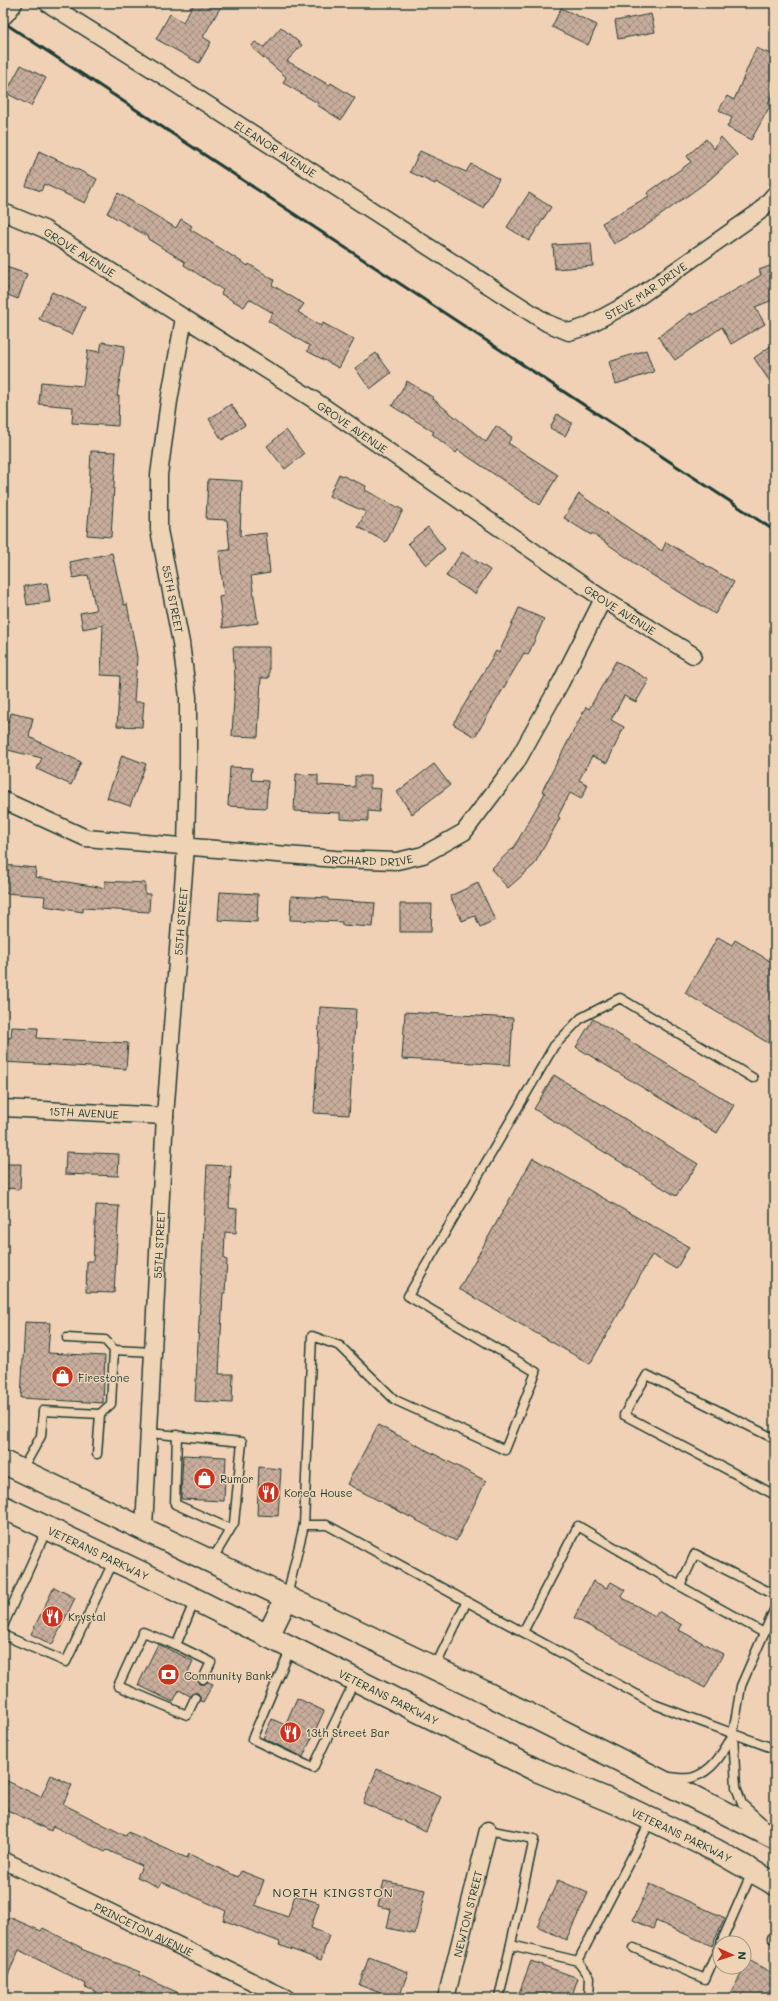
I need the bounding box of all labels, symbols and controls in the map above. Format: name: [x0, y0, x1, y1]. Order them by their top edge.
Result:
street label: ELEANOR AVENUE: [232, 116, 320, 180]
street label: GROVE AVENUE: [41, 224, 119, 280]
street label: STEVE MAR DRIVE: [602, 258, 689, 323]
street label: GROVE AVENUE: [315, 397, 391, 456]
street label: 55TH STREET: [159, 564, 187, 634]
street label: GROVE AVENUE: [582, 581, 659, 638]
street label: ORCHARD DRIVE: [322, 850, 414, 869]
street label: 55TH STREET: [170, 886, 190, 956]
street label: 15TH AVENUE: [49, 1103, 119, 1121]
street label: 55TH STREET: [149, 1210, 168, 1279]
shop icon: Firestone: [50, 1364, 76, 1390]
place label: Firestone: [78, 1370, 130, 1385]
shop icon: Rumor: [191, 1465, 217, 1491]
place label: Rumor: [220, 1471, 254, 1486]
restaurant icon: Korea House: [256, 1479, 282, 1505]
place label: Korea House: [284, 1485, 353, 1500]
street label: VETERANS PARKWAY: [46, 1522, 152, 1583]
restaurant icon: Krystal: [40, 1603, 66, 1629]
place label: Krystal: [68, 1609, 106, 1624]
bank icon: Community Bank: [156, 1662, 182, 1688]
street label: VETERANS PARKWAY: [336, 1665, 442, 1728]
place label: Community Bank: [184, 1668, 271, 1683]
restaurant icon: 13th Street Bar: [277, 1719, 303, 1745]
place label: 13th Street Bar: [306, 1725, 390, 1740]
street label: VETERANS PARKWAY: [629, 1804, 735, 1866]
street label: NEWTON STREET: [449, 1869, 485, 1958]
district label: NORTH KINGSTON: [272, 1884, 394, 1900]
street label: PRINCETON AVENUE: [92, 1898, 196, 1959]
north arrow: [712, 1935, 752, 1975]
text: N: [735, 1951, 750, 1960]

